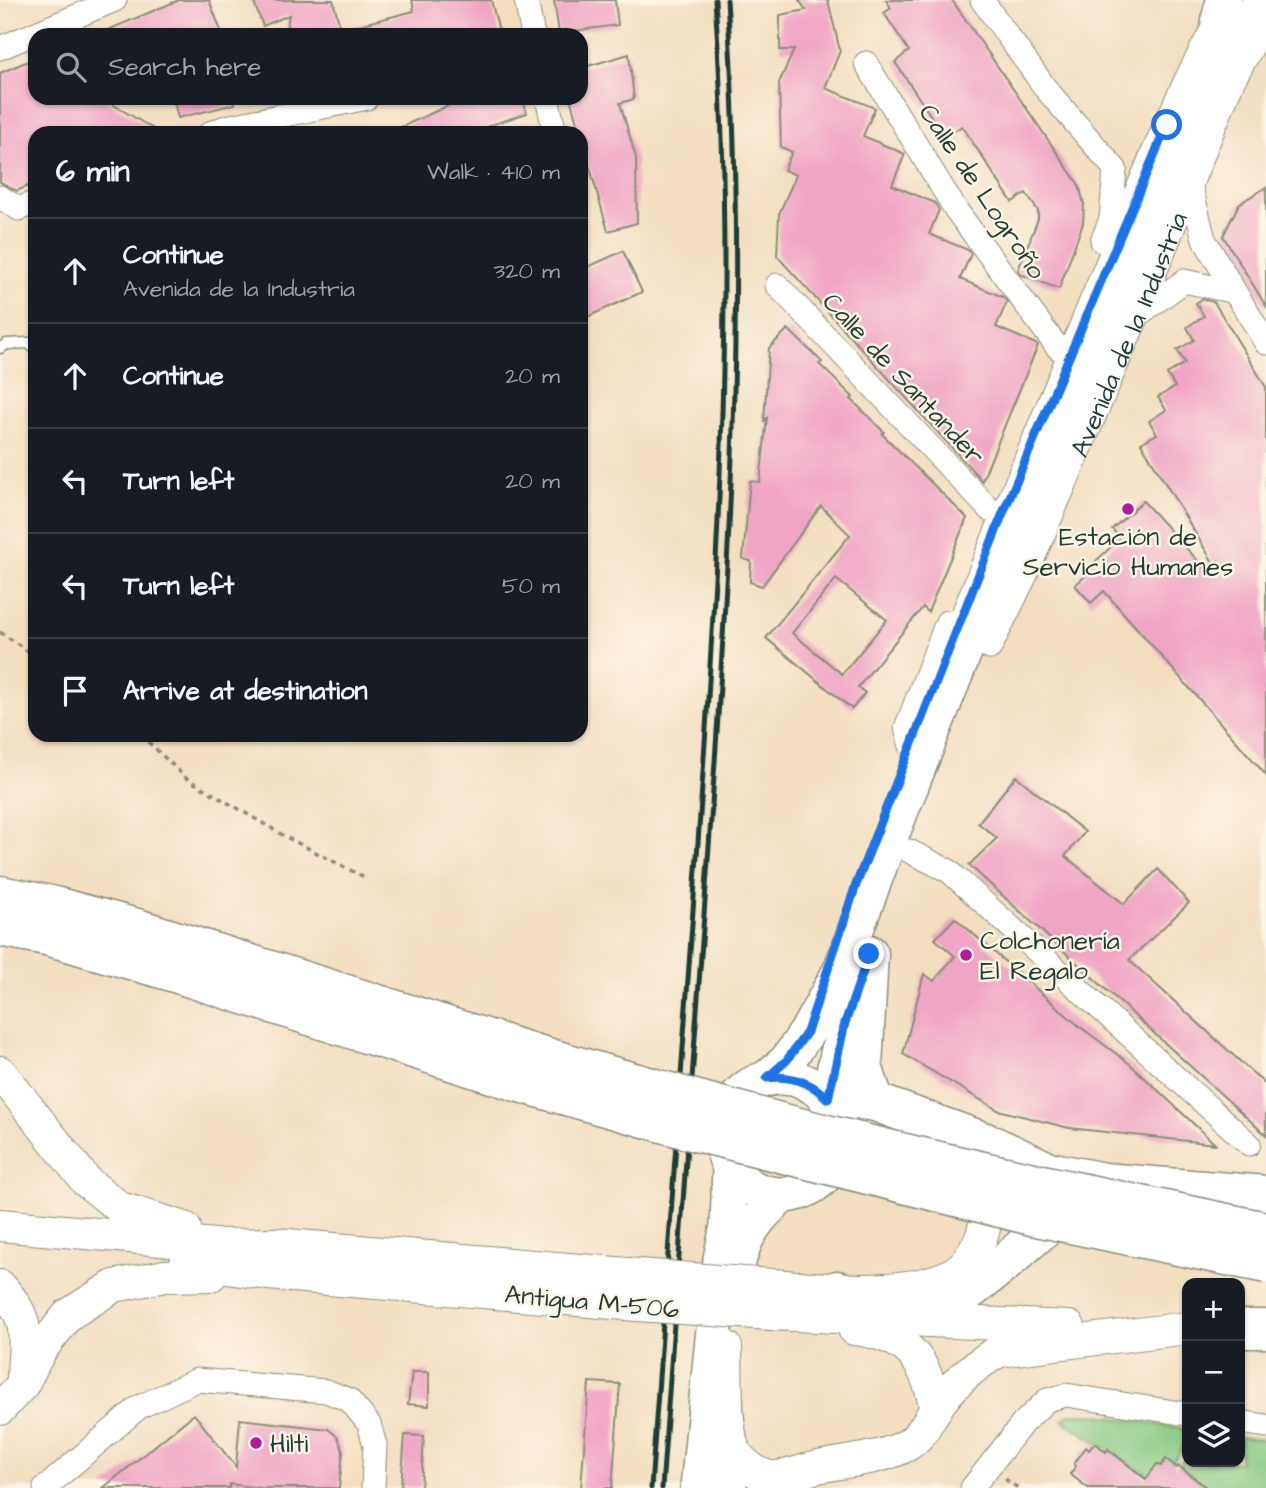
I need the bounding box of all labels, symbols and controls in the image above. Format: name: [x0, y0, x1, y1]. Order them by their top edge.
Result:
search box: [28, 28, 588, 105]
icon: search: [52, 48, 90, 86]
text: Search here: [108, 49, 261, 85]
street label: Calle de Logroño: [908, 97, 1055, 288]
route start: [1151, 109, 1182, 140]
text: 6 min: [56, 151, 130, 193]
text: Walk · 410 m: [427, 156, 560, 188]
street label: Avenida de la Industria: [1062, 207, 1197, 463]
text: Continue: [123, 237, 224, 273]
icon: ahead: [56, 252, 94, 290]
text: 320 m: [494, 255, 560, 287]
text: Avenida de la Industria: [123, 273, 355, 305]
street label: Calle de Santander: [814, 285, 993, 473]
icon: ahead: [56, 357, 94, 395]
text: Continue: [123, 358, 224, 394]
text: 20 m: [505, 360, 560, 392]
icon: left: [56, 462, 94, 500]
text: Turn left: [123, 463, 234, 499]
text: 20 m: [505, 465, 560, 497]
marker: Estación de Servicio Humanes: [1120, 501, 1136, 517]
place label: Estación de Servicio Humanes: [1023, 519, 1233, 585]
icon: left: [56, 567, 94, 605]
text: Turn left: [123, 568, 234, 604]
text: 50 m: [502, 570, 560, 602]
icon: arrive: [56, 672, 94, 710]
text: Arrive at destination: [123, 673, 368, 709]
place label: Colchonería El Regalo: [980, 923, 1120, 991]
route end: [853, 938, 884, 969]
marker: Colchonería El Regalo: [958, 947, 974, 963]
street label: Antigua M-506: [503, 1276, 681, 1330]
map controls: [1182, 1278, 1245, 1467]
button: +: [1182, 1278, 1245, 1341]
button: −: [1182, 1341, 1245, 1404]
button: layers: [1182, 1404, 1245, 1467]
place label: Hilti: [270, 1426, 308, 1462]
marker: Hilti: [248, 1435, 264, 1451]

